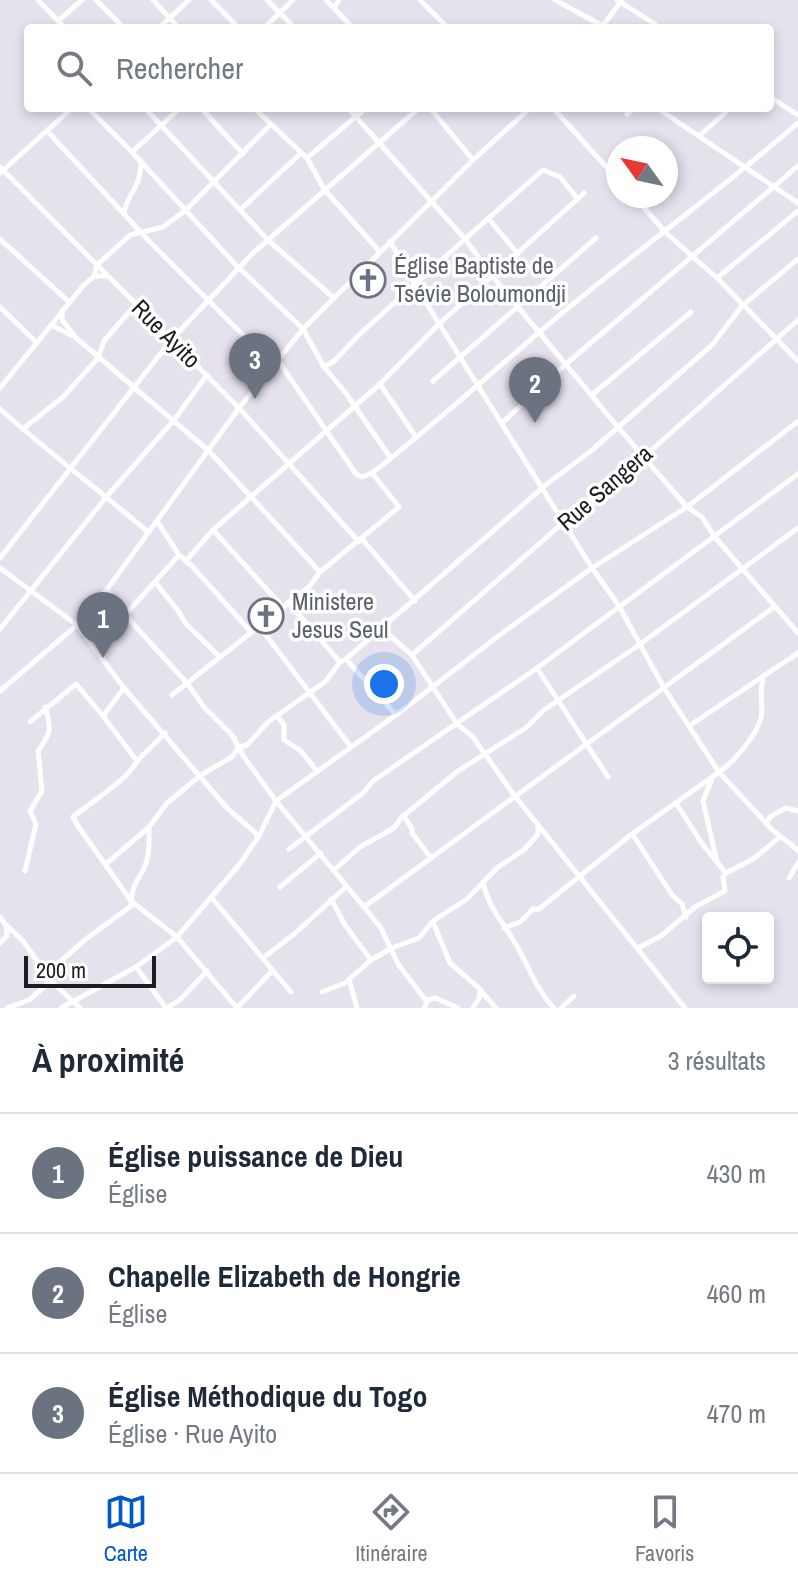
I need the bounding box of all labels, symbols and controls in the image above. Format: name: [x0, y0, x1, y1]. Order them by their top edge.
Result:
search box: [24, 24, 774, 112]
icon: search: [52, 46, 96, 90]
text: Rechercher: [116, 48, 243, 88]
north arrow: [606, 136, 678, 208]
place label: Église Baptiste de Tsévie Boloumondji: [394, 249, 566, 309]
church icon: Église Baptiste de Tsévie Boloumondji: [349, 261, 387, 299]
street label: Rue Ayito: [125, 292, 208, 375]
pin: 3: [229, 333, 281, 399]
pin: 2: [509, 357, 561, 423]
street label: Rue Sangera: [550, 437, 659, 537]
place label: Ministere Jesus Seul: [292, 585, 388, 645]
pin: 1: [77, 592, 129, 658]
church icon: Ministere Jesus Seul: [247, 597, 285, 635]
your location: [364, 664, 404, 704]
map controls: [702, 912, 774, 984]
button: locate: [702, 912, 774, 984]
scale bar: [24, 952, 156, 988]
text: 200 m: [36, 955, 86, 985]
text: À proximité: [32, 1037, 184, 1083]
text: 3 résultats: [668, 1043, 766, 1078]
text: Église puissance de Dieu: [108, 1136, 403, 1176]
text: 1: [52, 1156, 64, 1191]
text: 430 m: [707, 1156, 766, 1191]
text: Église: [108, 1176, 167, 1211]
text: Chapelle Elizabeth de Hongrie: [108, 1256, 461, 1296]
text: 2: [52, 1276, 64, 1311]
text: 460 m: [707, 1276, 766, 1311]
text: Église: [108, 1296, 167, 1331]
text: Église Méthodique du Togo: [108, 1376, 427, 1416]
text: 3: [52, 1396, 64, 1431]
text: 470 m: [707, 1396, 766, 1431]
text: Église · Rue Ayito: [108, 1416, 277, 1451]
tab: Carte: [104, 1490, 148, 1568]
tab: Itinéraire: [355, 1490, 428, 1568]
tab: Favoris: [635, 1490, 694, 1568]

